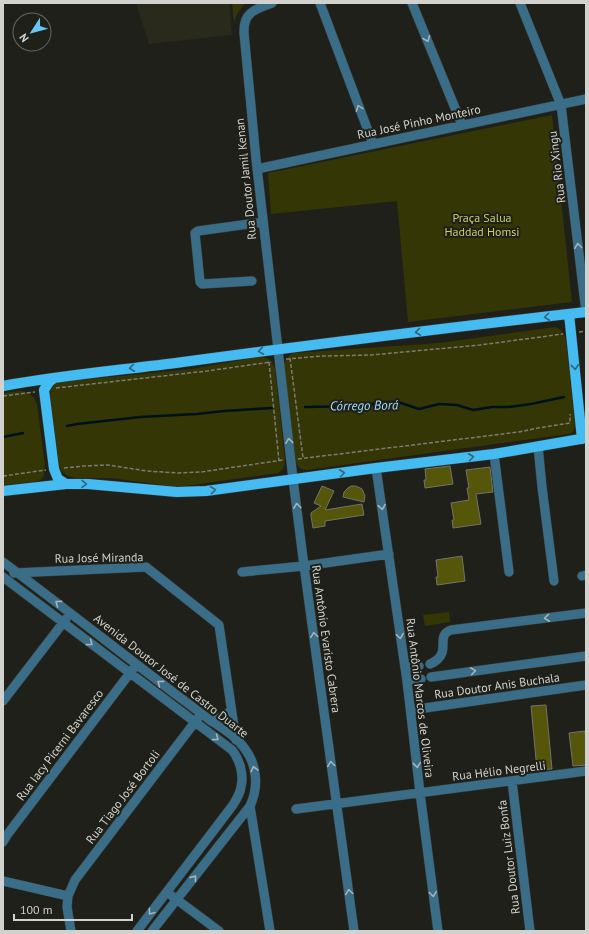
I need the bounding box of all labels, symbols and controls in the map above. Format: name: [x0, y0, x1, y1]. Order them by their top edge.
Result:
north arrow: [12, 12, 52, 52]
text: N: [16, 31, 32, 45]
one-way arrow: [422, 35, 430, 43]
street label: Rua José Pinho Monteiro: [356, 101, 482, 142]
one-way arrow: [356, 104, 364, 111]
street label: Rua Doutor Jamil Kenan: [232, 118, 259, 241]
street label: Rua Rio Xingu: [545, 130, 568, 204]
park label: Praça Salua Haddad Homsi: [444, 210, 520, 239]
one-way arrow: [574, 243, 583, 249]
one-way arrow: [544, 312, 550, 321]
one-way arrow: [415, 327, 421, 336]
one-way arrow: [258, 346, 264, 355]
one-way arrow: [129, 364, 136, 373]
one-way arrow: [570, 364, 579, 370]
water label: Córrego Borá: [330, 396, 399, 415]
one-way arrow: [285, 437, 294, 444]
one-way arrow: [468, 453, 474, 462]
one-way arrow: [339, 469, 345, 478]
one-way arrow: [81, 480, 87, 489]
one-way arrow: [210, 486, 216, 495]
one-way arrow: [293, 503, 302, 509]
one-way arrow: [377, 504, 386, 510]
street label: Rua José Miranda: [55, 549, 143, 566]
street label: Rua Antônio Evaristo Cabrera: [309, 564, 344, 714]
one-way arrow: [55, 601, 62, 608]
street label: Avenida Doutor José de Castro Duarte: [91, 610, 252, 741]
one-way arrow: [544, 613, 550, 622]
street label: Rua Antônio Marcos de Oliveira: [403, 617, 438, 779]
one-way arrow: [310, 632, 319, 638]
one-way arrow: [396, 633, 405, 639]
one-way arrow: [86, 638, 93, 646]
one-way arrow: [470, 667, 476, 676]
street label: Rua Doutor Anis Buchala: [433, 669, 561, 702]
one-way arrow: [158, 680, 165, 687]
street label: Rua Iacy Picerni Bavaresco: [13, 686, 106, 803]
one-way arrow: [211, 734, 218, 741]
street label: Rua Tiago José Bortoli: [82, 747, 163, 847]
street label: Rua Hélio Negrelli: [451, 757, 547, 784]
one-way arrow: [327, 760, 336, 767]
one-way arrow: [412, 762, 421, 768]
one-way arrow: [250, 766, 258, 772]
street label: Rua Doutor Luiz Bonfa: [494, 799, 523, 915]
one-way arrow: [189, 876, 196, 883]
one-way arrow: [345, 889, 354, 895]
one-way arrow: [428, 890, 437, 897]
scale bar: [14, 896, 132, 922]
text: 100 m: [20, 902, 53, 917]
one-way arrow: [149, 908, 156, 915]

